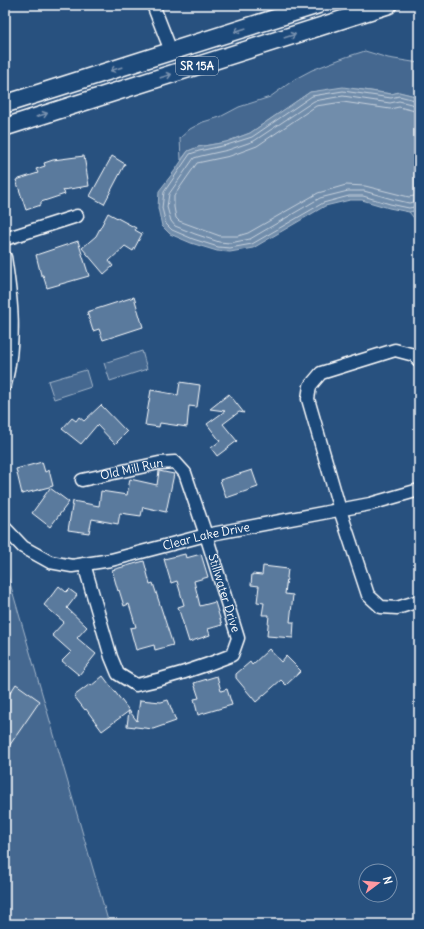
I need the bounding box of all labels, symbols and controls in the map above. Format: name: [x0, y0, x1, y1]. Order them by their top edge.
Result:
one-way arrow: [234, 26, 246, 34]
one-way arrow: [283, 32, 296, 39]
road number: SR 15A: [176, 57, 218, 75]
one-way arrow: [109, 66, 122, 73]
one-way arrow: [160, 71, 172, 79]
one-way arrow: [35, 111, 48, 118]
street label: Old Mill Run: [99, 455, 164, 483]
street label: Clear Lake Drive: [161, 519, 251, 553]
street label: Stillwater Drive: [205, 552, 244, 634]
north arrow: [358, 863, 398, 903]
text: N: [380, 875, 395, 886]

